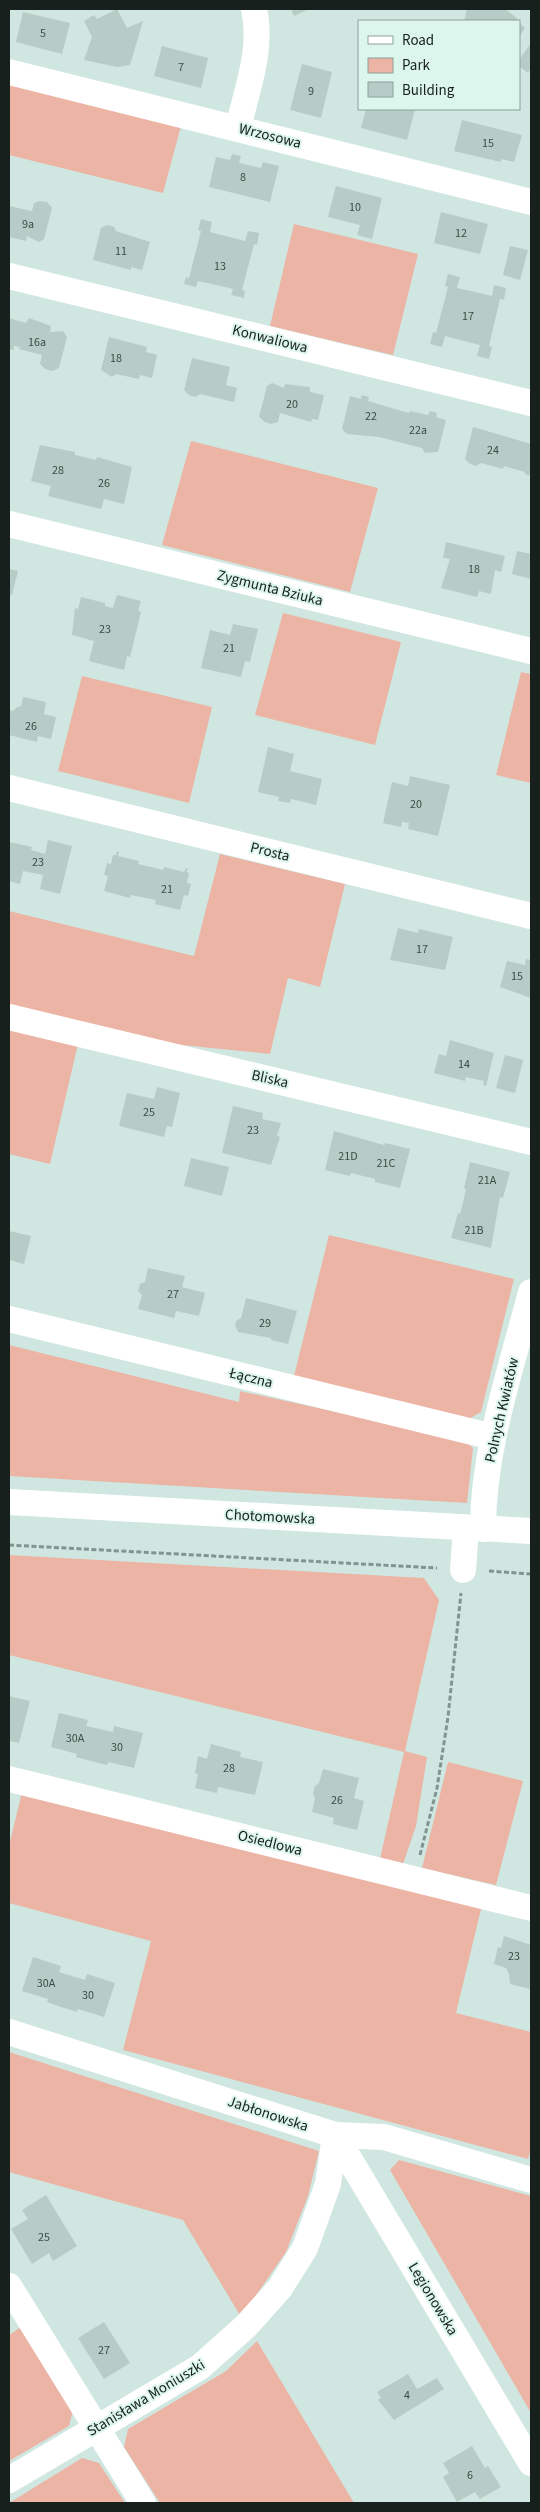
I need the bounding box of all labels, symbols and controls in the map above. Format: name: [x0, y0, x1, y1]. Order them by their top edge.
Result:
legend: [358, 20, 520, 110]
house number: 5: [40, 25, 46, 42]
text: Road: [402, 30, 434, 51]
text: Park: [402, 55, 431, 76]
house number: 7: [178, 59, 184, 76]
text: Building: [402, 80, 455, 101]
house number: 9: [308, 83, 314, 100]
street label: Wrzosowa: [236, 118, 304, 154]
house number: 15: [482, 135, 494, 152]
house number: 8: [240, 169, 246, 186]
house number: 10: [349, 199, 361, 216]
house number: 9a: [22, 216, 34, 233]
house number: 12: [455, 225, 467, 242]
house number: 11: [115, 243, 127, 260]
house number: 13: [214, 258, 226, 275]
house number: 17: [462, 308, 474, 325]
street label: Konwaliowa: [230, 320, 310, 358]
house number: 16a: [28, 334, 46, 351]
house number: 18: [110, 350, 122, 367]
house number: 20: [286, 396, 298, 413]
house number: 22: [365, 408, 377, 425]
house number: 22a: [409, 422, 427, 439]
house number: 24: [487, 442, 499, 459]
house number: 28: [52, 462, 64, 479]
house number: 26: [98, 475, 110, 492]
house number: 18: [468, 561, 480, 578]
street label: Zygmunta Bziuka: [215, 565, 325, 611]
house number: 23: [99, 621, 111, 638]
house number: 21: [223, 640, 235, 657]
house number: 26: [25, 718, 37, 735]
house number: 20: [410, 796, 422, 813]
street label: Prosta: [248, 837, 292, 867]
house number: 23: [32, 854, 44, 871]
house number: 21: [161, 881, 173, 898]
house number: 17: [416, 941, 428, 958]
house number: 15: [511, 968, 523, 985]
house number: 14: [458, 1056, 470, 1073]
street label: Bliska: [249, 1065, 291, 1093]
house number: 25: [143, 1104, 155, 1121]
house number: 23: [247, 1122, 259, 1139]
house number: 21D: [338, 1148, 358, 1165]
house number: 21C: [377, 1155, 396, 1172]
house number: 21A: [478, 1172, 497, 1189]
house number: 21B: [465, 1222, 483, 1239]
house number: 27: [167, 1286, 179, 1303]
house number: 29: [259, 1315, 271, 1332]
street label: Polnych Kwiatów: [480, 1355, 524, 1465]
street label: Łączna: [226, 1362, 275, 1394]
street label: Chotomowska: [225, 1504, 315, 1530]
house number: 30A: [66, 1730, 85, 1747]
house number: 30: [111, 1739, 123, 1756]
house number: 28: [223, 1760, 235, 1777]
house number: 26: [331, 1792, 343, 1809]
street label: Osiedlowa: [236, 1825, 304, 1861]
house number: 23: [508, 1948, 520, 1965]
house number: 30A: [37, 1975, 56, 1992]
house number: 30: [82, 1987, 94, 2004]
street label: Jabłonowska: [225, 2091, 311, 2137]
house number: 25: [38, 2229, 50, 2246]
street label: Legionowska: [403, 2258, 463, 2340]
house number: 27: [98, 2342, 110, 2359]
street label: Stanisława Moniuszki: [83, 2354, 209, 2442]
house number: 4: [404, 2387, 410, 2404]
house number: 6: [467, 2467, 473, 2484]

